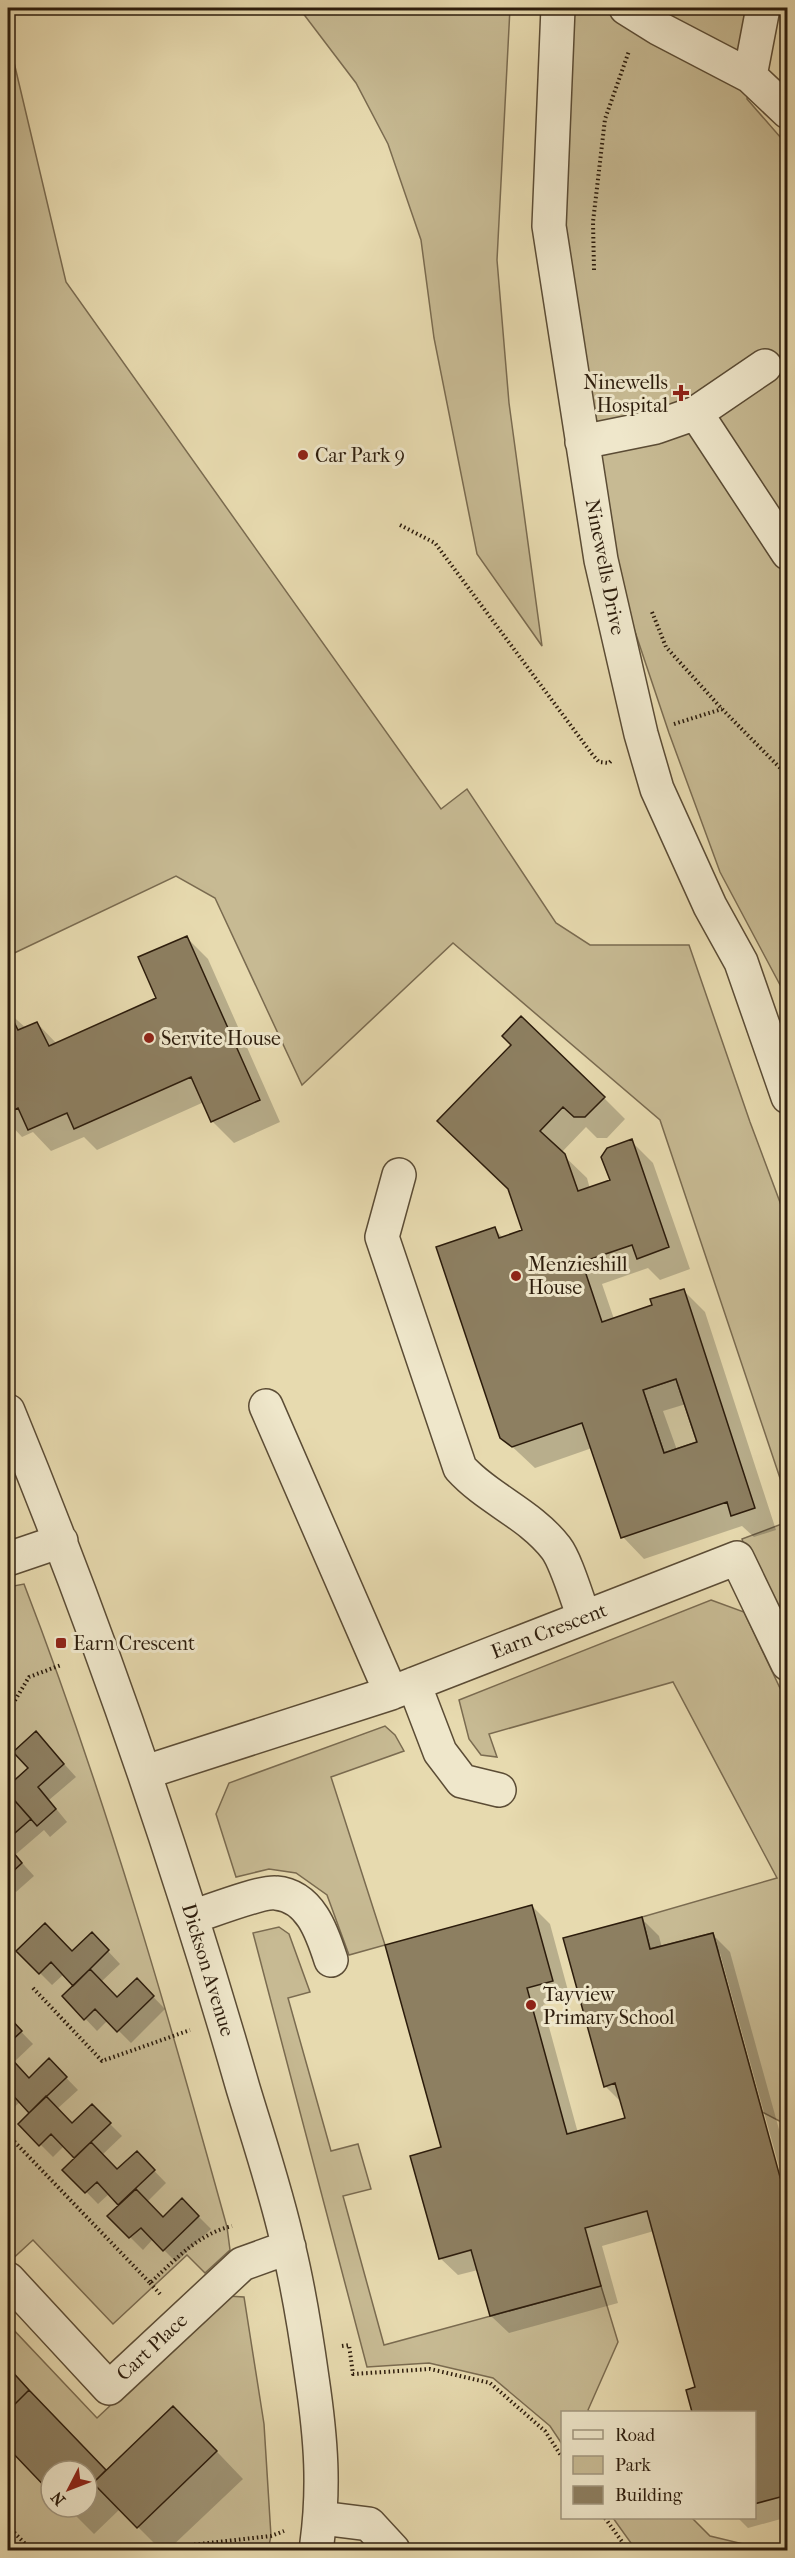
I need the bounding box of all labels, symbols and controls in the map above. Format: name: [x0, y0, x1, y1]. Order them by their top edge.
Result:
place label: Ninewells Hospital: [583, 371, 668, 417]
marker: Ninewells Hospital: [672, 384, 690, 402]
place label: Car Park 9: [315, 444, 405, 467]
marker: Car Park 9: [296, 448, 310, 462]
street label: Ninewells Drive: [581, 497, 629, 637]
place label: Servite House: [161, 1027, 281, 1050]
marker: Servite House: [142, 1031, 156, 1045]
place label: Menzieshill House: [528, 1253, 628, 1299]
marker: Menzieshill House: [509, 1269, 523, 1283]
street label: Earn Crescent: [488, 1598, 610, 1664]
place label: Earn Crescent: [73, 1632, 195, 1655]
marker: Earn Crescent: [54, 1636, 68, 1650]
street label: Dickson Avenue: [177, 1901, 239, 2039]
place label: Tayview Primary School: [543, 1983, 675, 2029]
marker: Tayview Primary School: [524, 1998, 538, 2012]
street label: Cart Place: [112, 2308, 192, 2386]
legend: [561, 2411, 756, 2519]
text: Road: [615, 2425, 655, 2446]
text: Park: [615, 2455, 652, 2476]
north arrow: [39, 2459, 99, 2519]
text: Building: [615, 2485, 683, 2506]
text: N: [47, 2487, 69, 2510]

